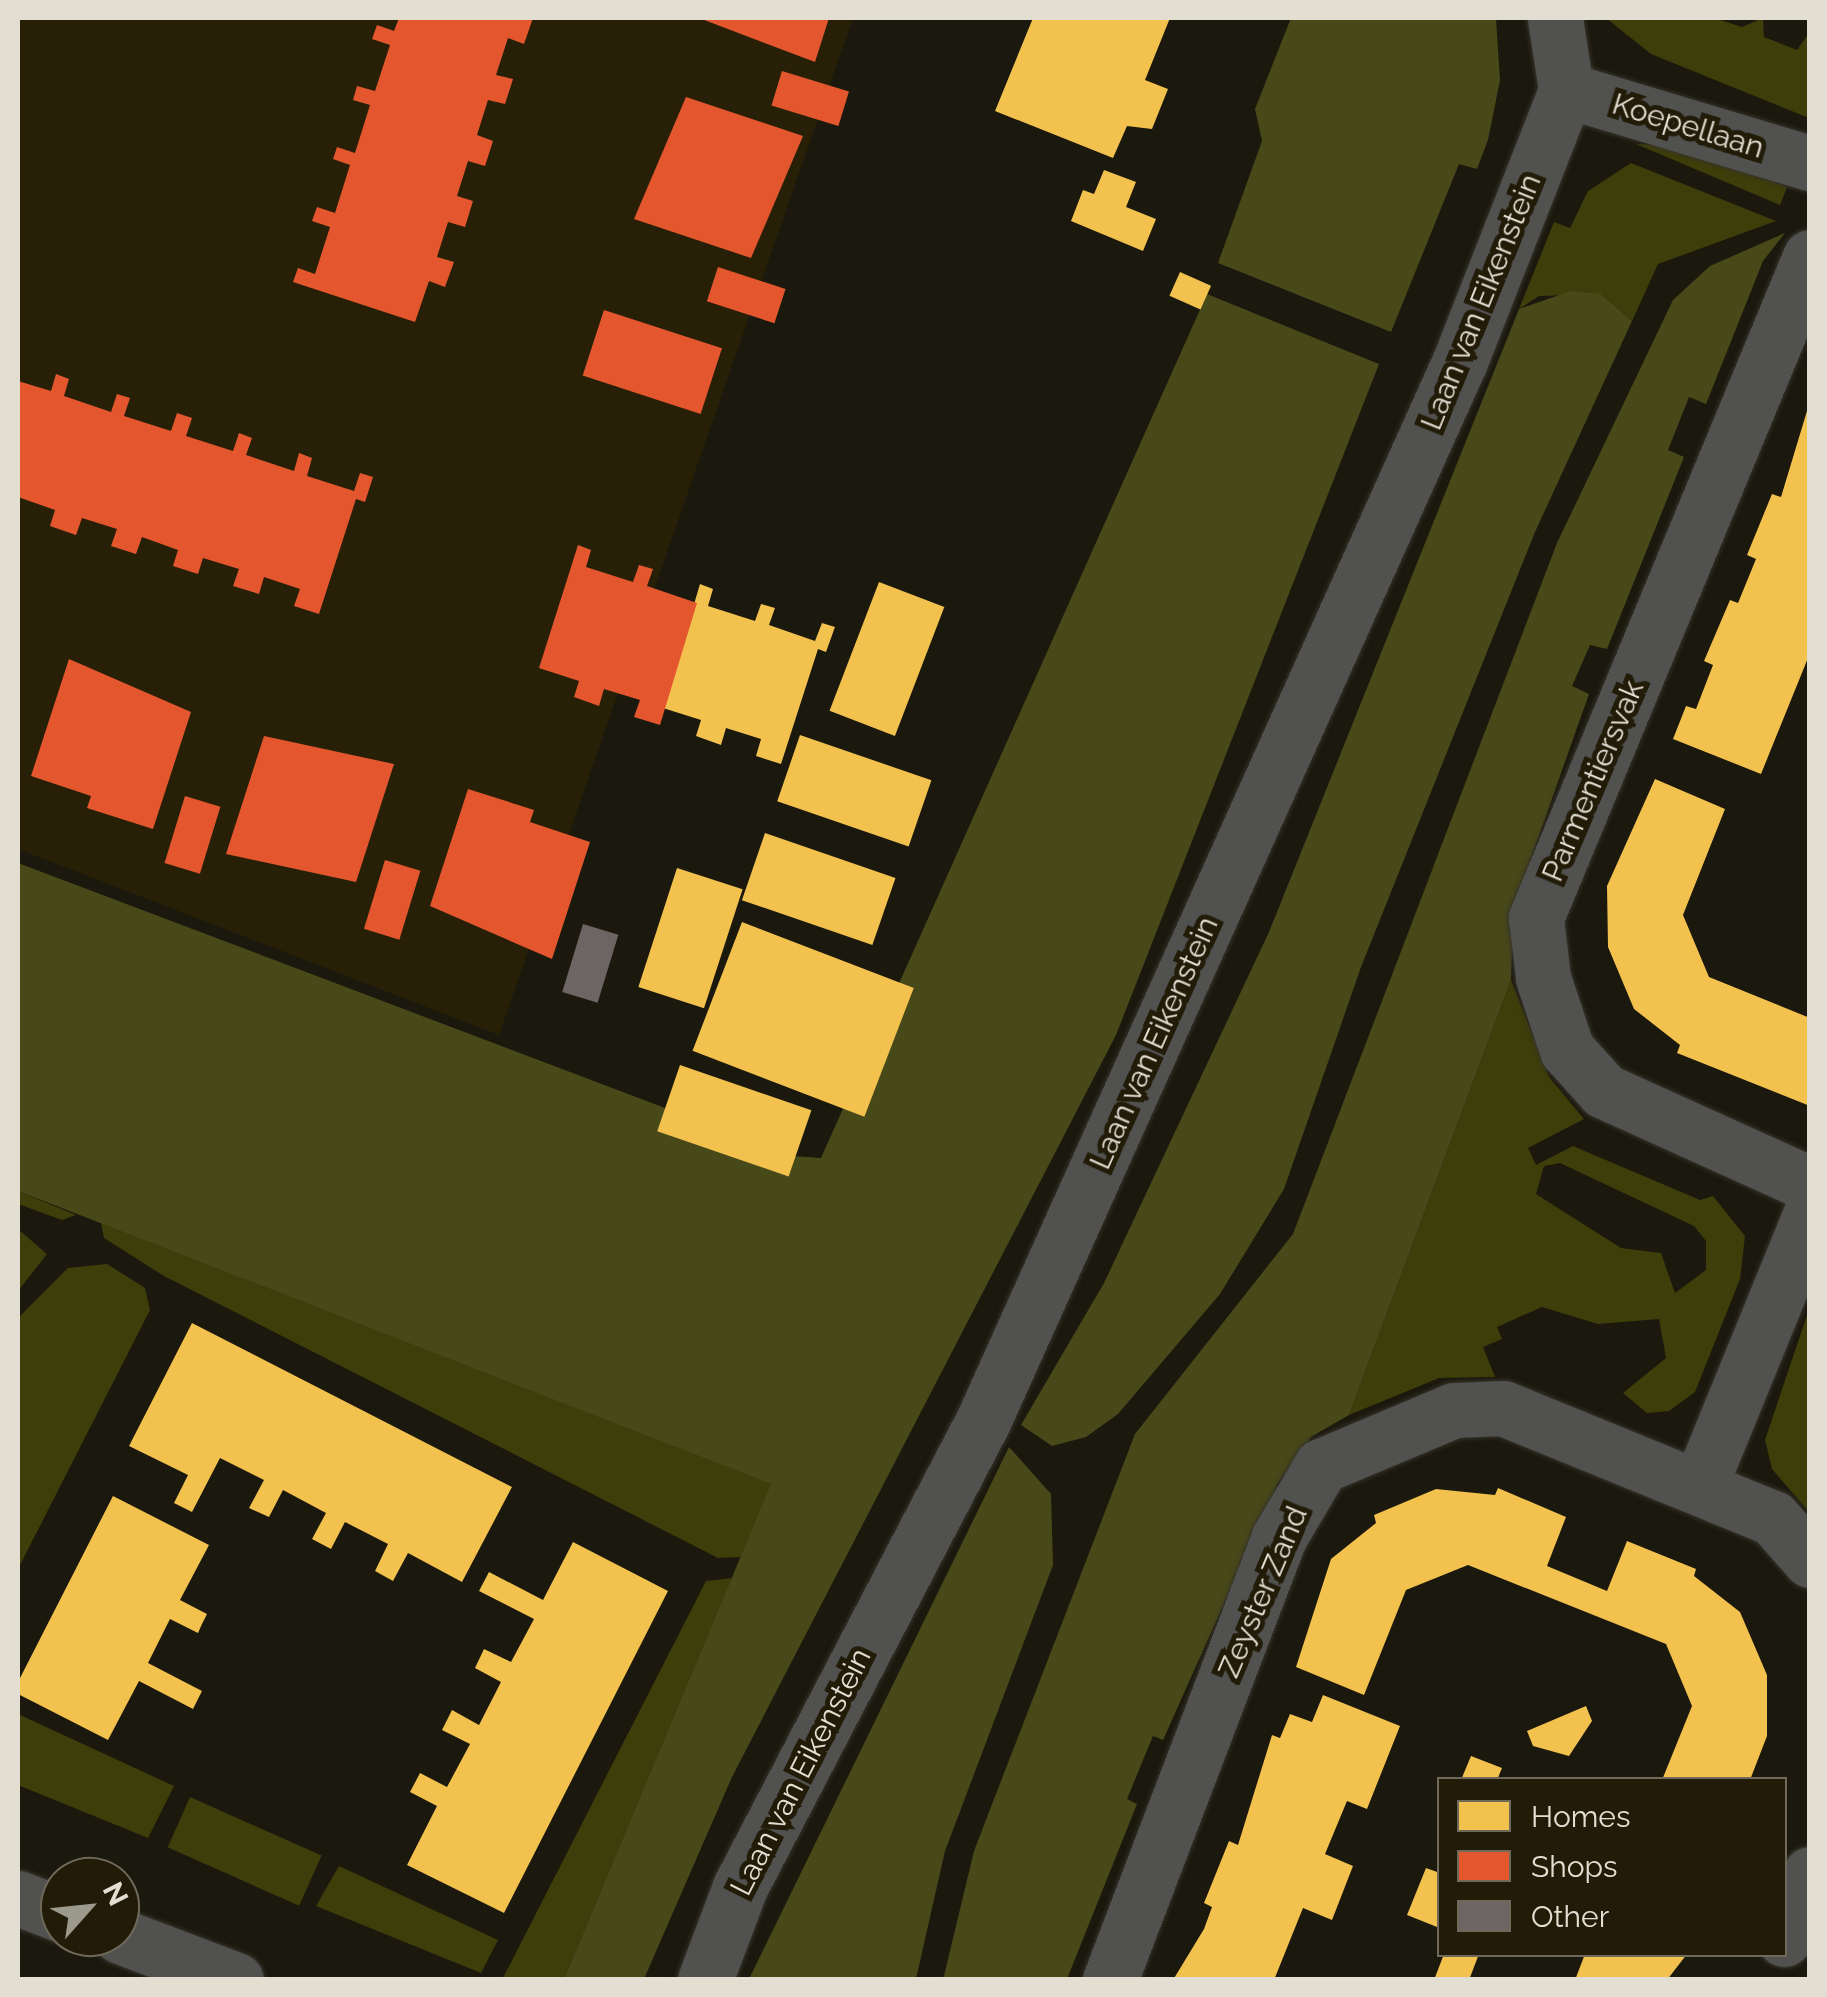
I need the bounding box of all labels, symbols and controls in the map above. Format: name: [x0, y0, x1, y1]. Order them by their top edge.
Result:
street label: Koepellaan: [1608, 86, 1768, 166]
street label: Laan van Eikenstein: [1413, 169, 1549, 435]
street label: Parmentiersvak: [1534, 675, 1652, 887]
street label: Laan van Eikenstein: [1082, 911, 1226, 1175]
street label: Zeyster Zand: [1211, 1501, 1315, 1683]
street label: Laan van Eikenstein: [723, 1642, 879, 1902]
legend: [1437, 1777, 1787, 1957]
text: Homes: [1531, 1799, 1630, 1834]
text: Shops: [1531, 1849, 1618, 1884]
north arrow: [40, 1857, 140, 1957]
text: N: [96, 1877, 135, 1911]
text: Other: [1531, 1899, 1609, 1934]

